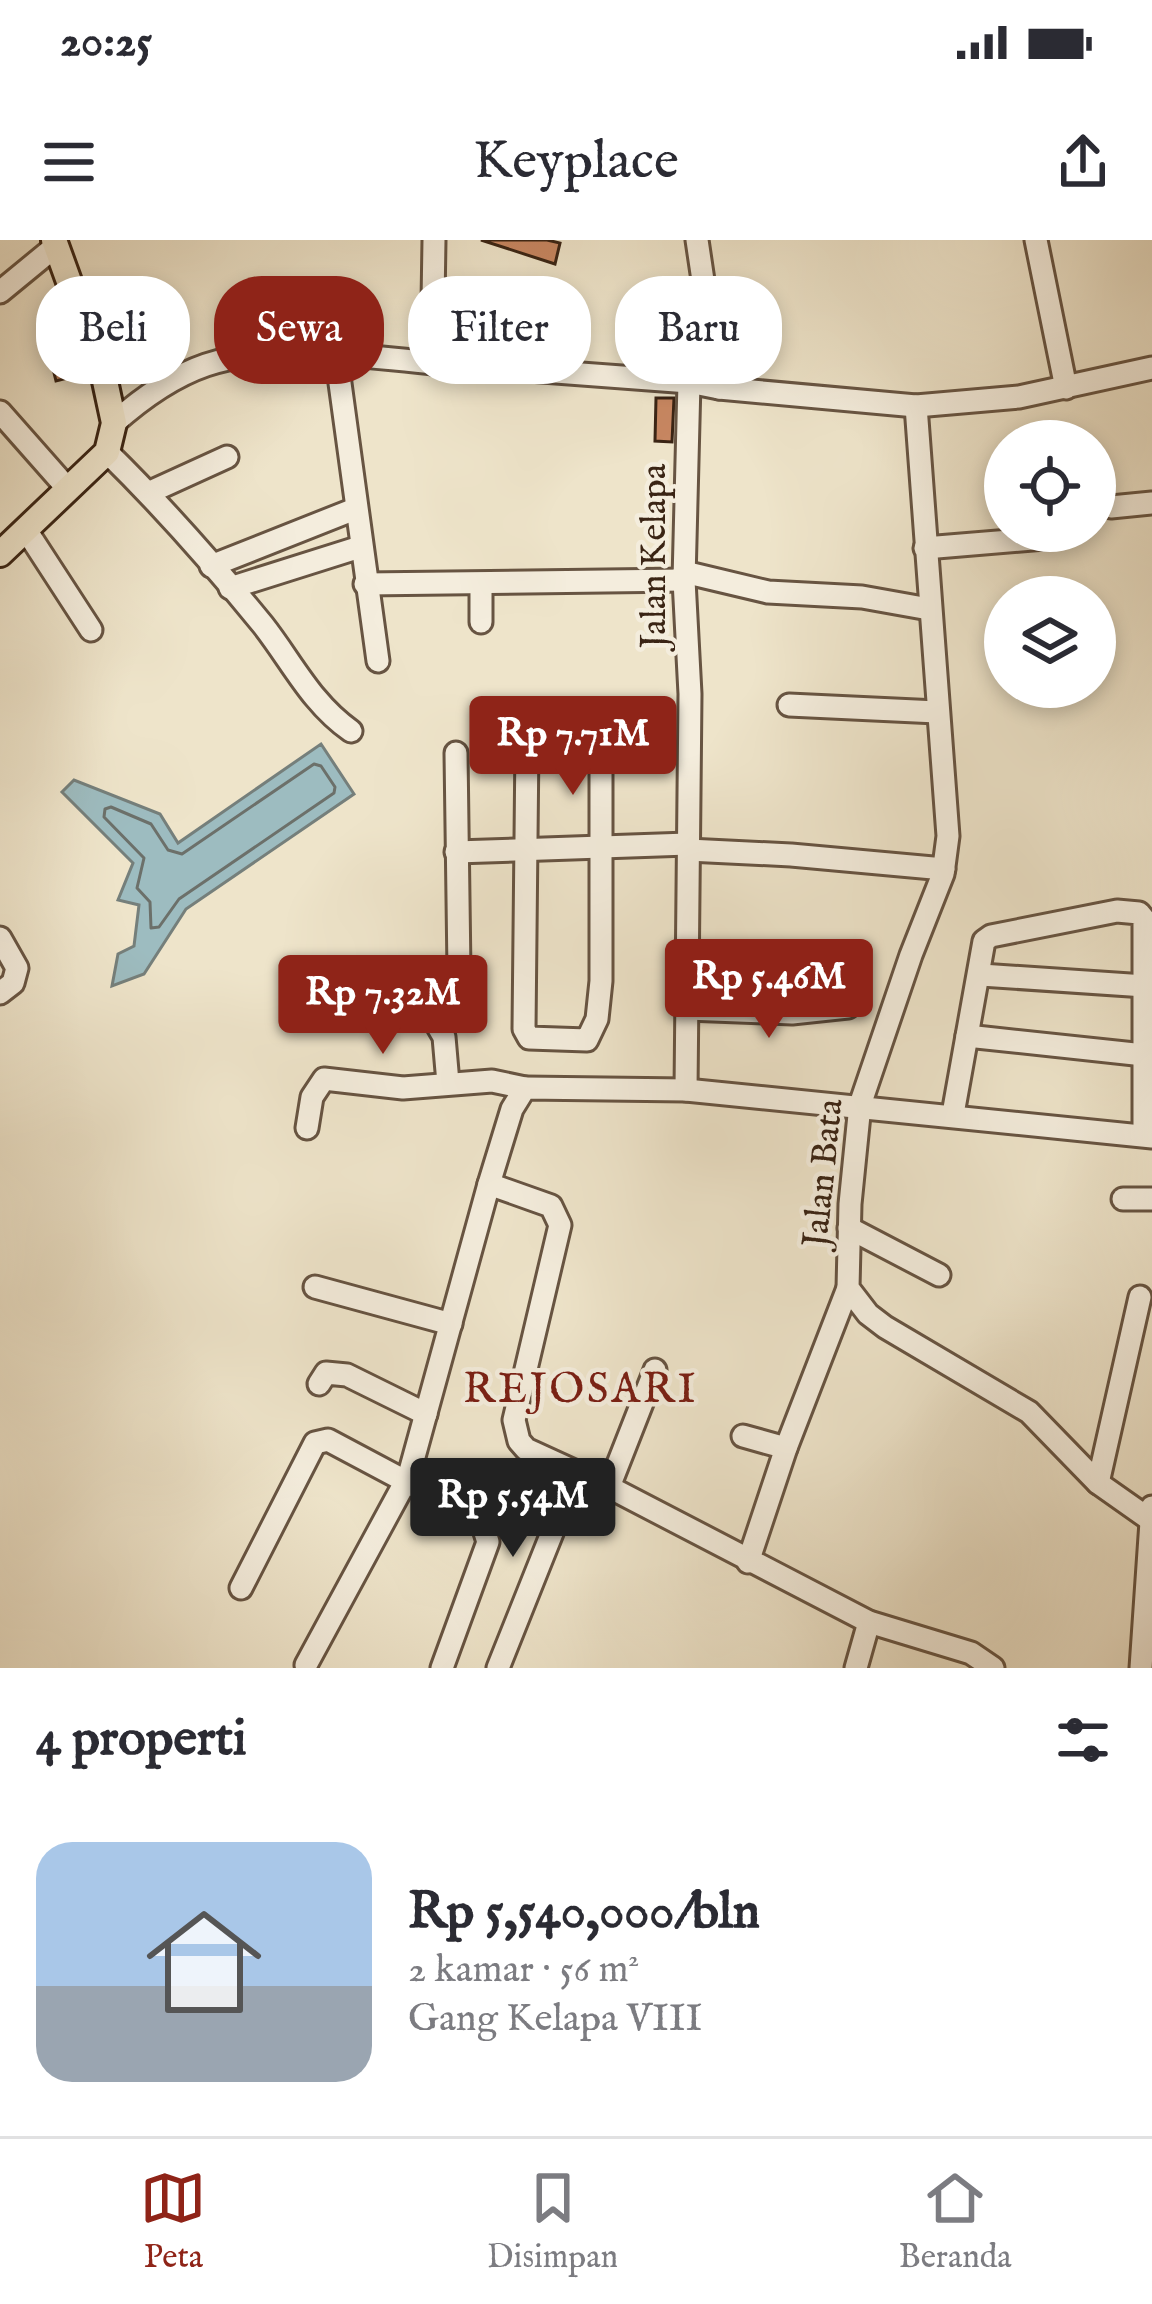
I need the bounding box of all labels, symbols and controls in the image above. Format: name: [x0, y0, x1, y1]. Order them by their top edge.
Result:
text: 20:25: [60, 14, 152, 71]
text: Keyplace: [473, 128, 679, 197]
icon: menu: [36, 129, 102, 195]
icon: share: [1050, 129, 1116, 195]
chip: Beli: [36, 276, 190, 384]
chip: Sewa: [214, 276, 384, 384]
chip: Filter: [408, 276, 591, 384]
chip: Baru: [615, 276, 782, 384]
map controls: [984, 420, 1116, 708]
button: locate: [984, 420, 1116, 552]
street label: Jalan Kelapa: [632, 463, 678, 652]
button: layers: [984, 576, 1116, 708]
pin: Rp 7.71M: [449, 696, 697, 798]
text: Rp 7.71M: [496, 710, 650, 759]
pin: Rp 5.46M: [645, 939, 893, 1041]
text: Rp 5.46M: [692, 953, 846, 1002]
pin: Rp 7.32M: [259, 955, 507, 1057]
text: Rp 7.32M: [305, 969, 461, 1018]
street label: Jalan Bata: [793, 1096, 855, 1253]
district label: REJOSARI: [463, 1364, 699, 1417]
pin: Rp 5.54M: [389, 1458, 637, 1560]
text: Rp 5.54M: [437, 1472, 589, 1521]
icon: filters: [1050, 1707, 1116, 1773]
text: 4 properti: [36, 1708, 247, 1773]
text: Rp 5,540,000/bln: [408, 1881, 760, 1946]
icon: home: [132, 1890, 276, 2034]
text: 2 kamar · 56 m²: [408, 1946, 639, 1995]
text: Gang Kelapa VIII: [408, 1995, 702, 2044]
tab: Peta: [140, 2165, 206, 2279]
tab: Disimpan: [487, 2165, 618, 2279]
tab: Beranda: [899, 2165, 1012, 2279]

